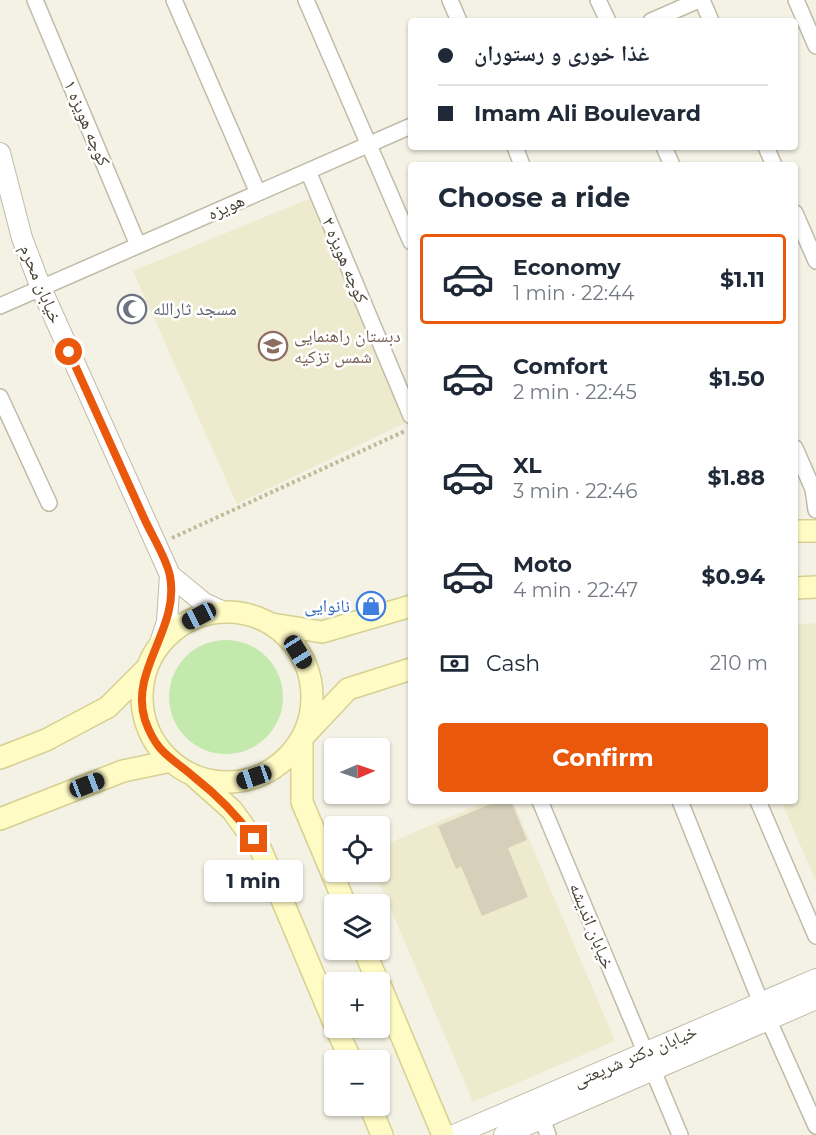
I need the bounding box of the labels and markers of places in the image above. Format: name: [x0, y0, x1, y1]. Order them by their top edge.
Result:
mosque icon: مسجد ثارالله: [116, 293, 148, 325]
place label: مسجد ثارالله: [153, 298, 237, 320]
place label: دبستان راهنمایی شمس تزکیه: [294, 325, 401, 368]
school or university icon: دبستان راهنمایی شمس تزکیه: [257, 330, 289, 362]
shop icon: نانوایی: [355, 590, 387, 622]
place label: نانوایی: [304, 595, 350, 617]

